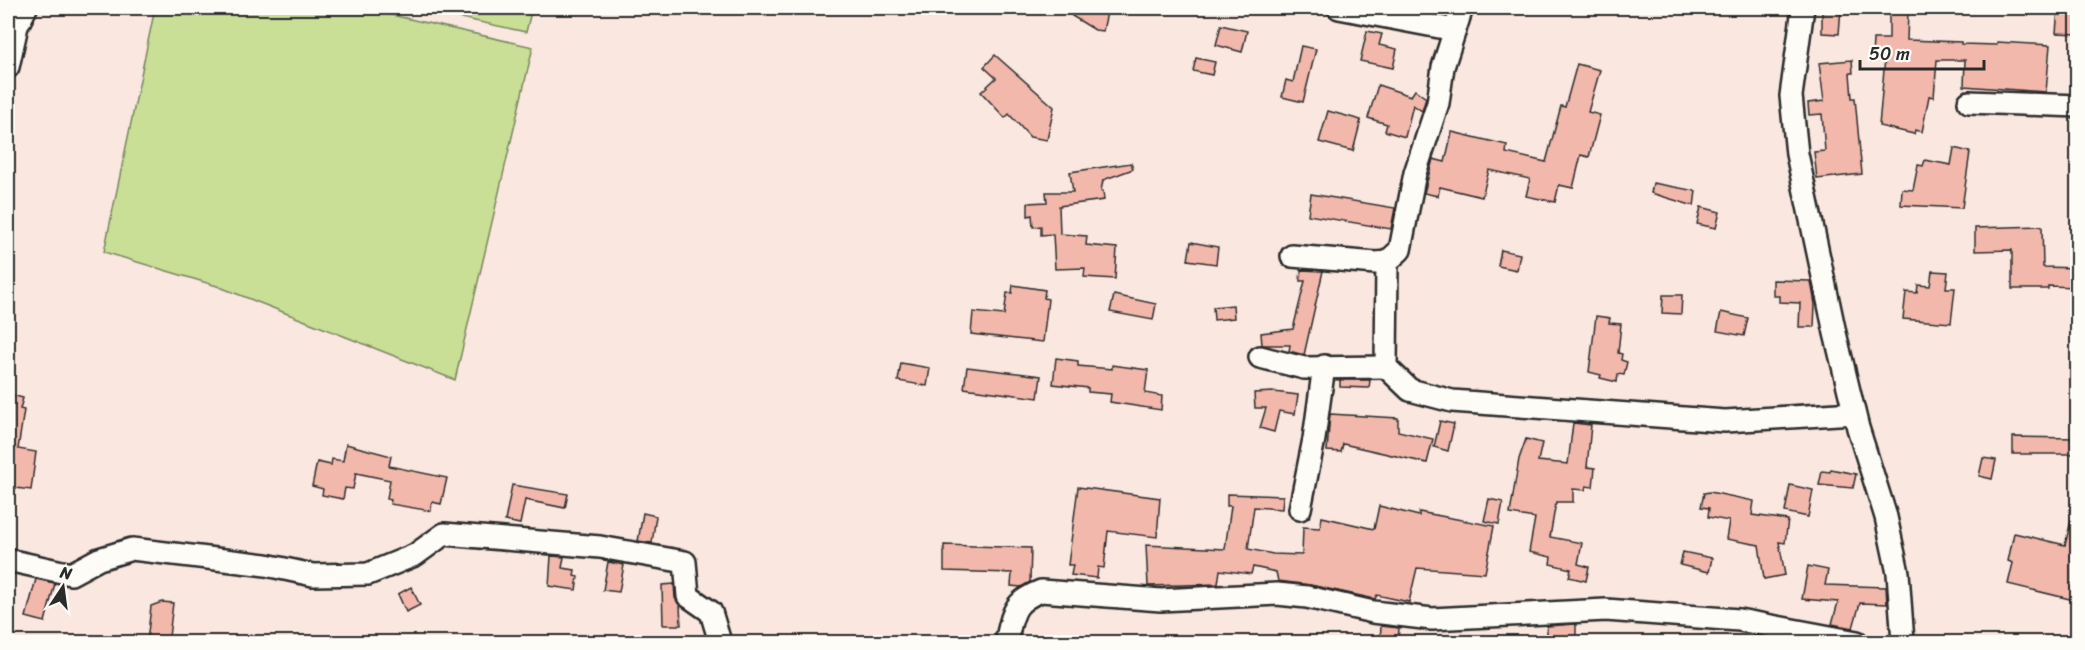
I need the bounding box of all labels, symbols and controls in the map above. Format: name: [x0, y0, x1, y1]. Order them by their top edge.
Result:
scale bar: [1860, 33, 1984, 71]
text: 50 m: [1869, 38, 1910, 70]
north arrow: [33, 557, 93, 617]
text: N: [57, 557, 76, 588]

